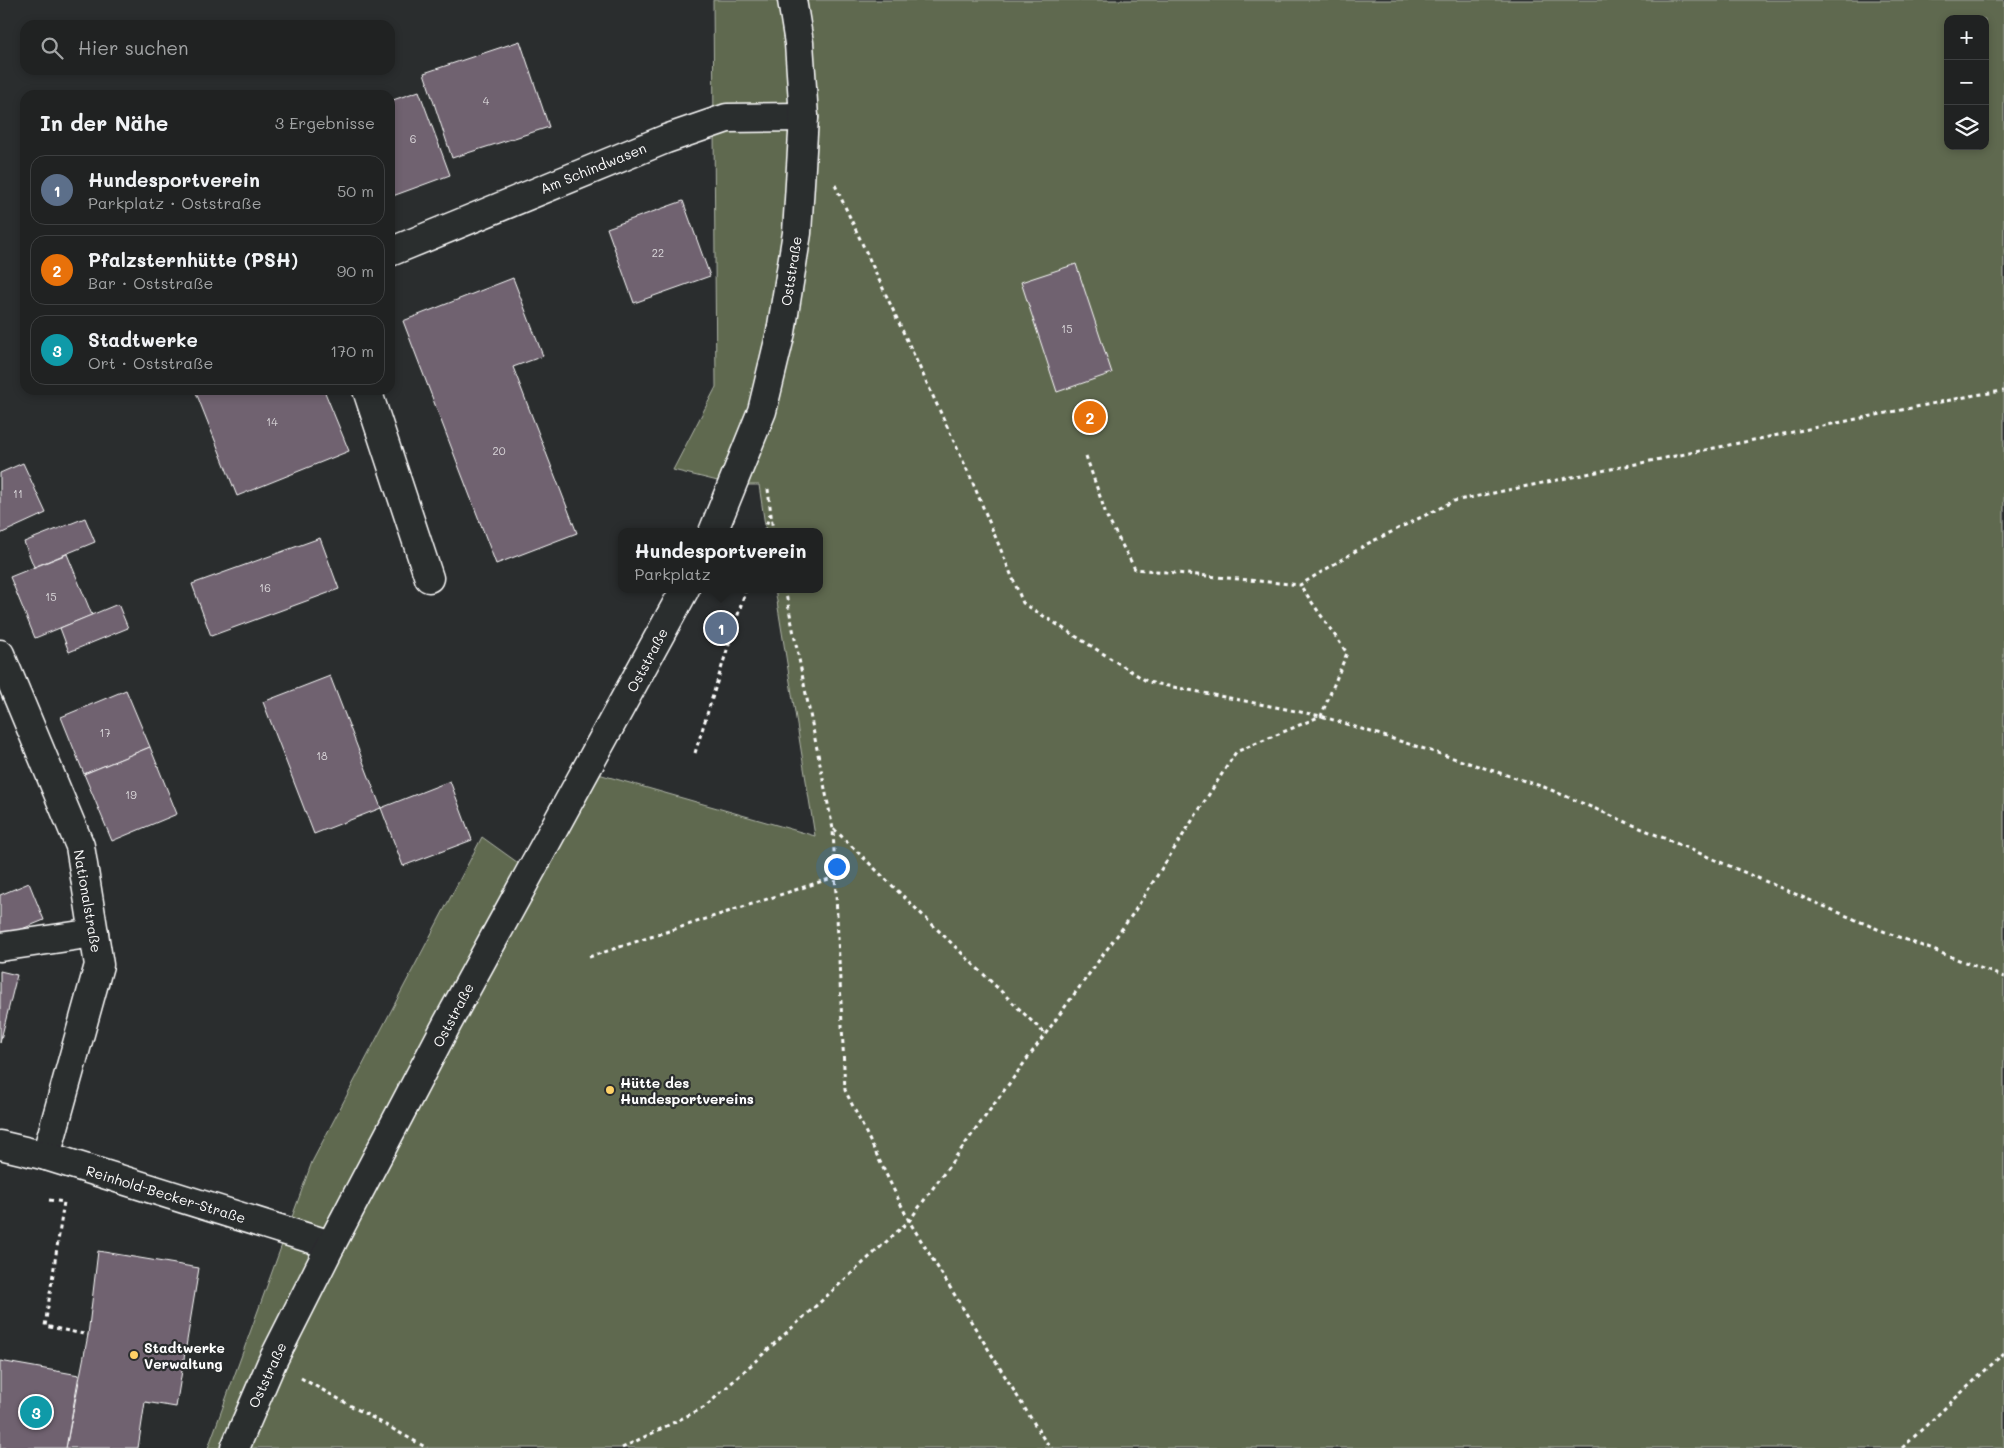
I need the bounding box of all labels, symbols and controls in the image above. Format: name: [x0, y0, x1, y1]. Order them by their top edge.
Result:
map controls: [1944, 15, 1989, 150]
button: +: [1944, 15, 1989, 60]
search box: [20, 20, 395, 75]
icon: search: [38, 34, 66, 62]
text: Hier suchen: [78, 35, 189, 60]
button: −: [1944, 60, 1989, 105]
house number: 4: [483, 93, 490, 108]
button: layers: [1944, 105, 1989, 150]
text: In der Nähe: [40, 109, 168, 136]
text: 3 Ergebnisse: [275, 112, 375, 133]
house number: 6: [410, 131, 416, 146]
street label: Am Schindwasen: [537, 138, 649, 198]
text: Hundesportverein: [88, 167, 260, 192]
text: 1: [53, 180, 61, 201]
text: 50 m: [337, 180, 374, 201]
text: Parkplatz · Oststraße: [88, 192, 262, 213]
street label: Oststraße: [776, 235, 806, 307]
house number: 22: [652, 245, 664, 260]
text: Pfalzsternhütte (PSH): [88, 247, 298, 272]
text: 2: [53, 260, 61, 281]
text: 90 m: [337, 260, 374, 281]
text: Bar · Oststraße: [88, 272, 214, 293]
house number: 15: [1061, 321, 1073, 336]
text: Stadtwerke: [88, 327, 198, 352]
text: 3: [52, 340, 62, 361]
text: 170 m: [330, 340, 374, 361]
text: Ort · Oststraße: [88, 352, 213, 373]
pin: 2: [1074, 398, 1106, 436]
house number: 14: [266, 414, 278, 429]
house number: 20: [493, 443, 506, 458]
house number: 11: [13, 486, 23, 501]
popup: [618, 528, 823, 593]
text: Hundesportverein: [634, 538, 807, 563]
text: Parkplatz: [634, 563, 711, 584]
house number: 16: [259, 580, 271, 595]
house number: 15: [45, 589, 57, 604]
pin: 1: [705, 609, 737, 647]
street label: Oststraße: [622, 624, 672, 696]
house number: 17: [99, 725, 111, 740]
house number: 18: [316, 748, 328, 763]
house number: 19: [125, 787, 137, 802]
street label: Nationalstraße: [70, 848, 106, 954]
your location: [824, 854, 850, 880]
street label: Oststraße: [428, 979, 478, 1051]
place label: Hütte des Hundesportvereins: [620, 1073, 754, 1108]
marker: Hütte des Hundesportvereins: [604, 1084, 616, 1096]
street label: Reinhold-Becker-Straße: [84, 1161, 248, 1227]
place label: Stadtwerke Verwaltung: [144, 1338, 225, 1373]
street label: Oststraße: [244, 1339, 290, 1411]
marker: Stadtwerke Verwaltung: [128, 1349, 140, 1361]
pin: 3: [20, 1393, 52, 1431]

